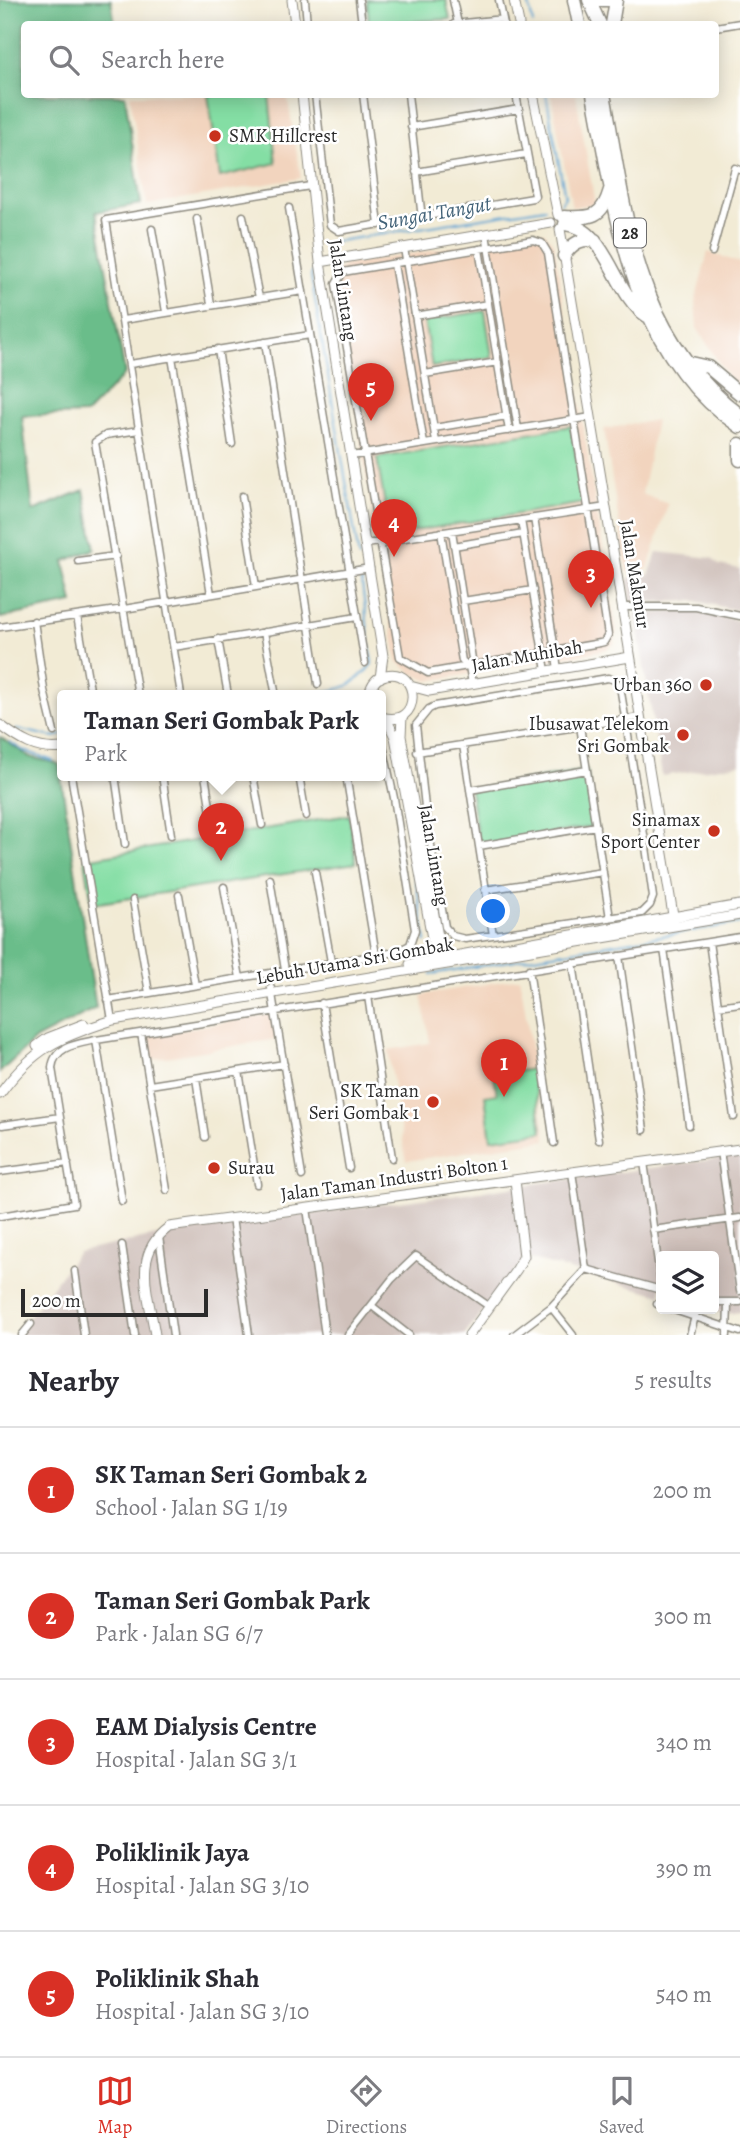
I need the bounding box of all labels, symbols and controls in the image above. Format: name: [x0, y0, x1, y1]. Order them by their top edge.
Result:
search box: [21, 21, 719, 98]
icon: search: [45, 41, 83, 79]
text: Search here: [101, 42, 225, 77]
place label: SMK Hillcrest: [229, 123, 337, 149]
marker: SMK Hillcrest: [207, 128, 223, 144]
water label: Sungai Tangut: [375, 189, 494, 237]
road number: 28: [614, 218, 646, 247]
street label: Jalan Lintang: [322, 237, 364, 343]
pin: 5: [348, 363, 394, 421]
pin: 4: [371, 499, 417, 557]
street label: Jalan Makmur: [614, 518, 656, 630]
pin: 3: [568, 550, 614, 608]
street label: Jalan Muhibah: [469, 633, 585, 679]
place label: Urban 360: [613, 672, 692, 698]
marker: Urban 360: [698, 677, 714, 693]
popup: [57, 690, 386, 781]
text: Taman Seri Gombak Park: [84, 703, 359, 738]
place label: Ibusawat Telekom Sri Gombak: [529, 711, 670, 759]
marker: Ibusawat Telekom Sri Gombak: [675, 727, 691, 743]
text: Park: [84, 738, 127, 769]
street label: Jalan Lintang: [412, 802, 456, 908]
pin: 2: [198, 803, 244, 861]
place label: Sinamax Sport Center: [601, 807, 700, 855]
marker: Sinamax Sport Center: [706, 823, 722, 839]
your location: [476, 894, 510, 928]
street label: Lebuh Utama Sri Gombak: [254, 931, 456, 991]
pin: 1: [481, 1039, 527, 1097]
place label: SK Taman Seri Gombak 1: [309, 1078, 419, 1126]
marker: SK Taman Seri Gombak 1: [425, 1094, 441, 1110]
street label: Jalan Taman Industri Bolton 1: [279, 1150, 510, 1208]
place label: Surau: [228, 1155, 275, 1181]
marker: Surau: [206, 1160, 222, 1176]
map controls: [656, 1251, 719, 1314]
button: layers: [656, 1251, 719, 1314]
scale bar: [21, 1286, 208, 1318]
text: 200 m: [32, 1288, 81, 1314]
text: Nearby: [28, 1361, 119, 1401]
text: 5 results: [635, 1365, 712, 1396]
text: SK Taman Seri Gombak 2: [95, 1457, 367, 1492]
text: 1: [47, 1475, 55, 1506]
text: 200 m: [653, 1475, 712, 1506]
text: School · Jalan SG 1/19: [95, 1492, 288, 1523]
text: Taman Seri Gombak Park: [95, 1583, 370, 1618]
text: 2: [45, 1601, 57, 1632]
text: 300 m: [654, 1601, 712, 1632]
text: Park · Jalan SG 6/7: [95, 1618, 263, 1649]
text: EAM Dialysis Centre: [95, 1709, 317, 1744]
text: 3: [46, 1727, 56, 1758]
text: 340 m: [656, 1727, 712, 1758]
text: Hospital · Jalan SG 3/1: [95, 1744, 297, 1775]
text: Poliklinik Jaya: [95, 1835, 250, 1870]
text: 4: [46, 1853, 56, 1884]
text: 390 m: [656, 1853, 712, 1884]
text: Hospital · Jalan SG 3/10: [95, 1870, 309, 1901]
text: Poliklinik Shah: [95, 1961, 260, 1996]
text: 5: [46, 1979, 56, 2010]
text: 540 m: [656, 1979, 712, 2010]
text: Hospital · Jalan SG 3/10: [95, 1996, 309, 2027]
tab: Map: [96, 2072, 134, 2140]
tab: Directions: [326, 2072, 407, 2140]
tab: Saved: [599, 2072, 644, 2140]

